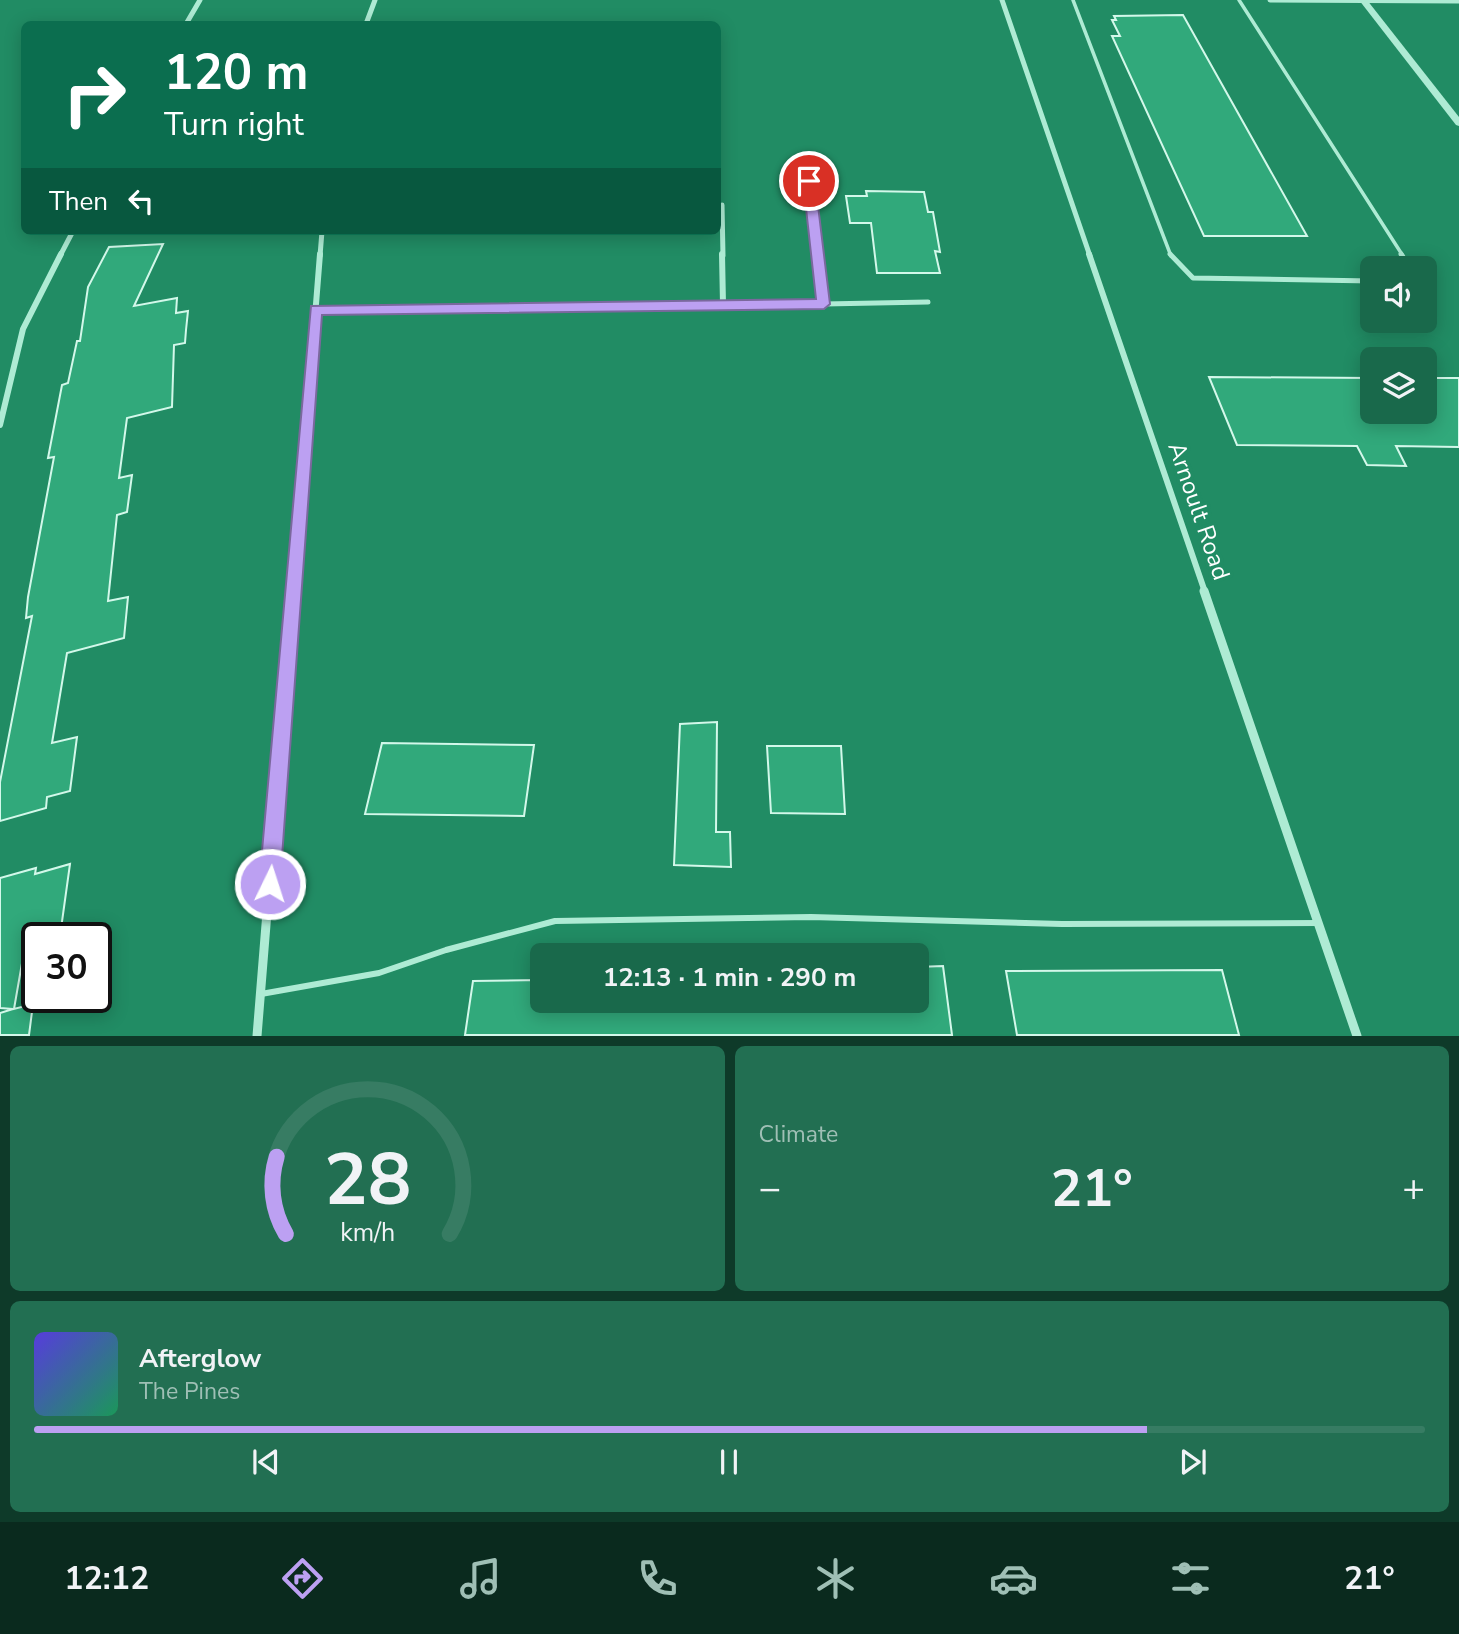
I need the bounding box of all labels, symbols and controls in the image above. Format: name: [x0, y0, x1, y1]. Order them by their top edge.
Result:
text: 120 m: [164, 39, 308, 106]
icon: right: [49, 49, 140, 140]
text: Turn right: [164, 103, 304, 146]
pin: [779, 151, 839, 211]
icon: arrive: [790, 162, 828, 200]
icon: left: [122, 182, 160, 220]
text: Then: [49, 184, 108, 219]
map controls: [1360, 256, 1437, 424]
button: sound: [1360, 256, 1437, 333]
button: layers: [1360, 347, 1437, 424]
street label: Arnoult Road: [1160, 438, 1238, 584]
position arrow: [233, 847, 307, 921]
speed limit sign: 30: [21, 922, 112, 1013]
text: 12:13 · 1 min · 290 m: [603, 960, 856, 995]
text: Climate: [759, 1119, 838, 1150]
text: 28: [324, 1131, 411, 1231]
text: 21°: [1051, 1153, 1133, 1224]
text: −: [759, 1163, 781, 1214]
text: +: [1402, 1163, 1425, 1214]
text: km/h: [340, 1216, 395, 1250]
text: Afterglow: [139, 1341, 262, 1376]
text: The Pines: [139, 1376, 240, 1407]
icon: previous: [247, 1443, 285, 1481]
icon: pause: [710, 1443, 748, 1481]
icon: next: [1174, 1443, 1212, 1481]
icon: directions: [278, 1554, 327, 1603]
icon: music: [456, 1554, 505, 1603]
icon: phone: [633, 1554, 682, 1603]
icon: climate: [811, 1554, 860, 1603]
icon: car: [989, 1554, 1038, 1603]
icon: filters: [1166, 1554, 1215, 1603]
text: 12:12: [64, 1557, 149, 1600]
text: 21°: [1344, 1557, 1395, 1600]

